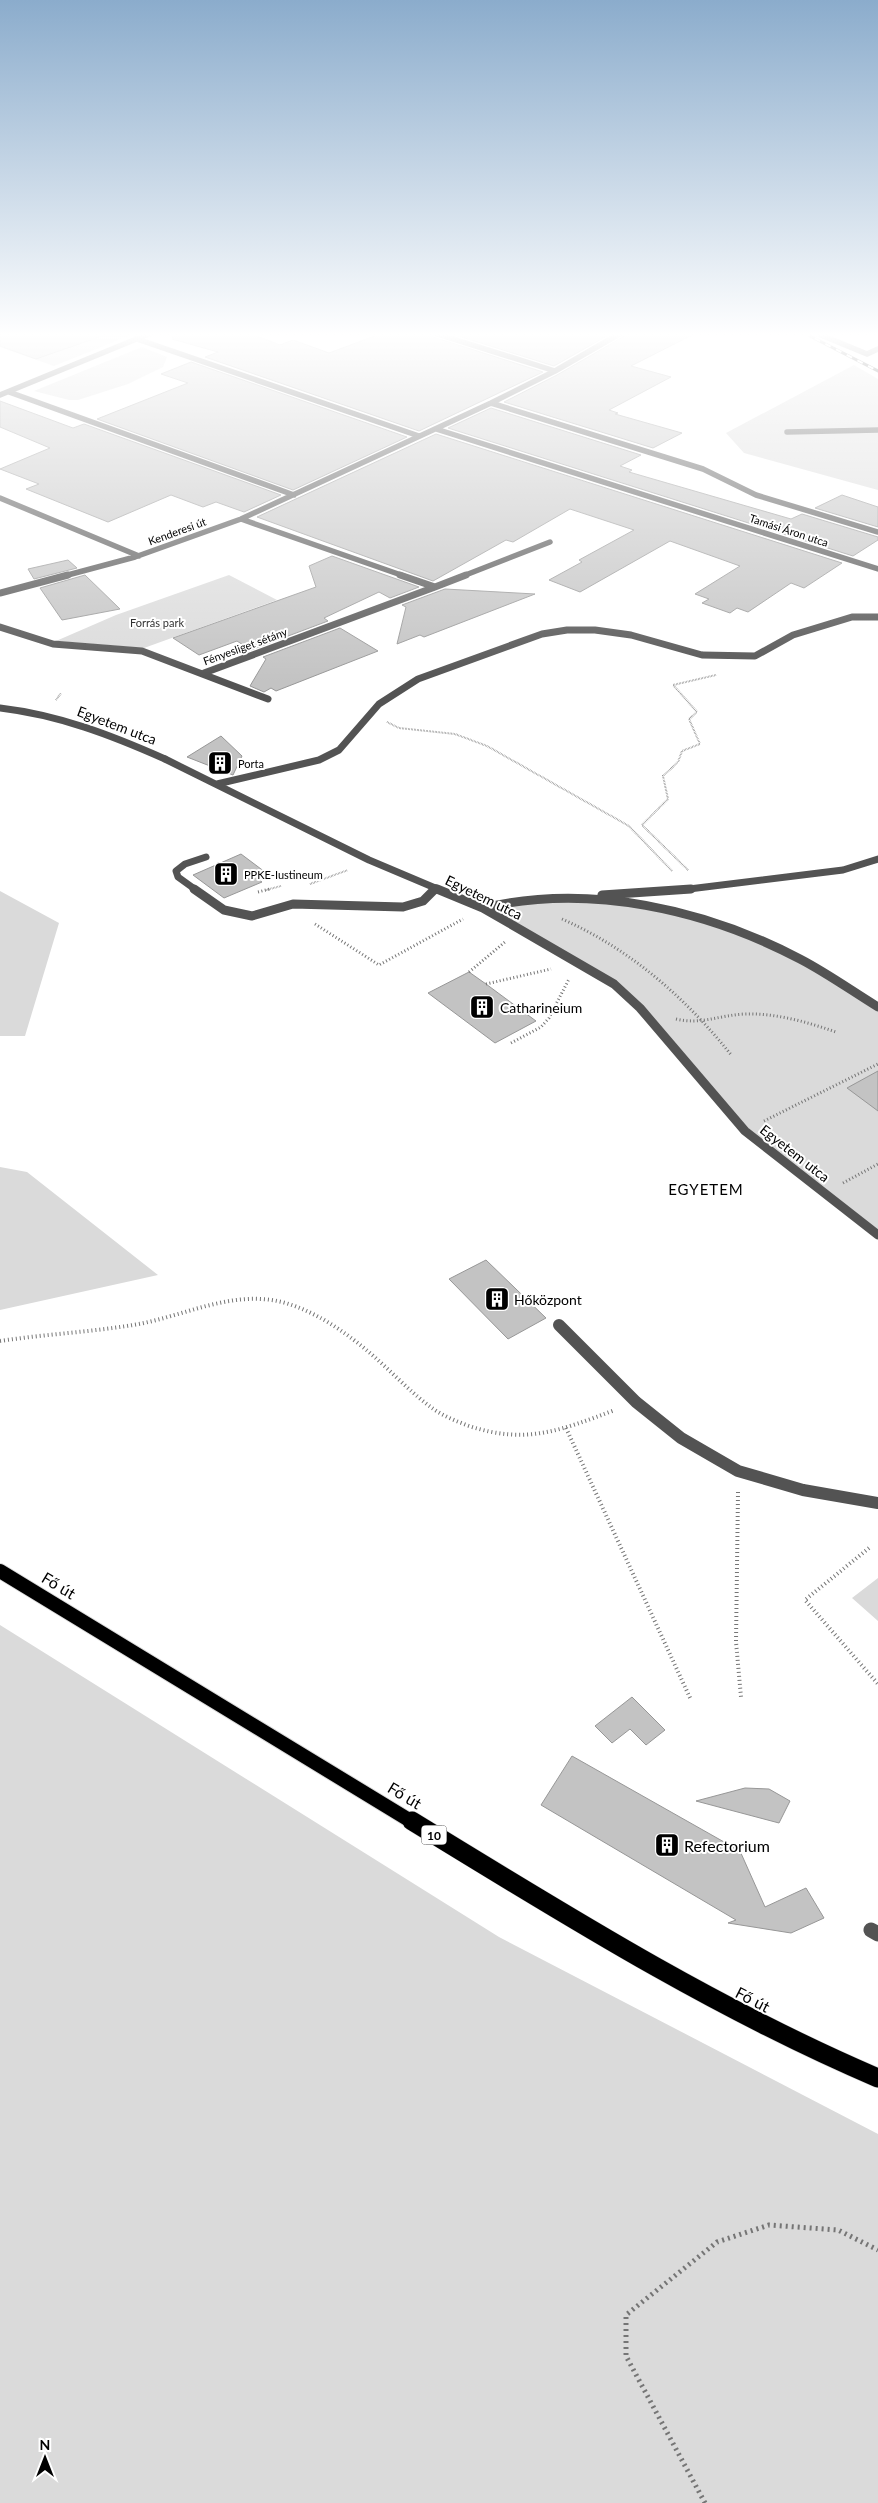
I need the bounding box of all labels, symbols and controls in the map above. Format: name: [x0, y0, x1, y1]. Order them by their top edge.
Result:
street label: Tamási Áron utca: [748, 511, 830, 549]
street label: Kenderesi út: [146, 514, 208, 547]
park label: Forrás park: [130, 616, 184, 629]
street label: Fényesliget sétány: [201, 625, 289, 667]
street label: Egyetem utca: [75, 702, 159, 748]
building icon: Porta: [207, 750, 233, 776]
place label: Porta: [238, 757, 264, 770]
building icon: PPKE-Iustineum: [213, 861, 239, 887]
place label: PPKE-Iustineum: [244, 868, 323, 881]
street label: Egyetem utca: [443, 871, 525, 923]
building icon: Catharineium: [469, 994, 495, 1020]
place label: Catharineium: [500, 999, 582, 1016]
street label: Egyetem utca: [757, 1121, 833, 1185]
district label: EGYETEM: [668, 1180, 744, 1198]
building icon: Hőközpont: [484, 1286, 510, 1312]
place label: Hőközpont: [514, 1291, 582, 1308]
street label: Fő út: [39, 1568, 80, 1603]
street label: Fő út: [385, 1778, 426, 1813]
road number: 10: [422, 1826, 446, 1844]
building icon: Refectorium: [654, 1832, 680, 1858]
place label: Refectorium: [684, 1836, 770, 1855]
street label: Fő út: [733, 1982, 774, 2016]
north arrow: [20, 2433, 70, 2483]
text: N: [40, 2436, 50, 2453]

